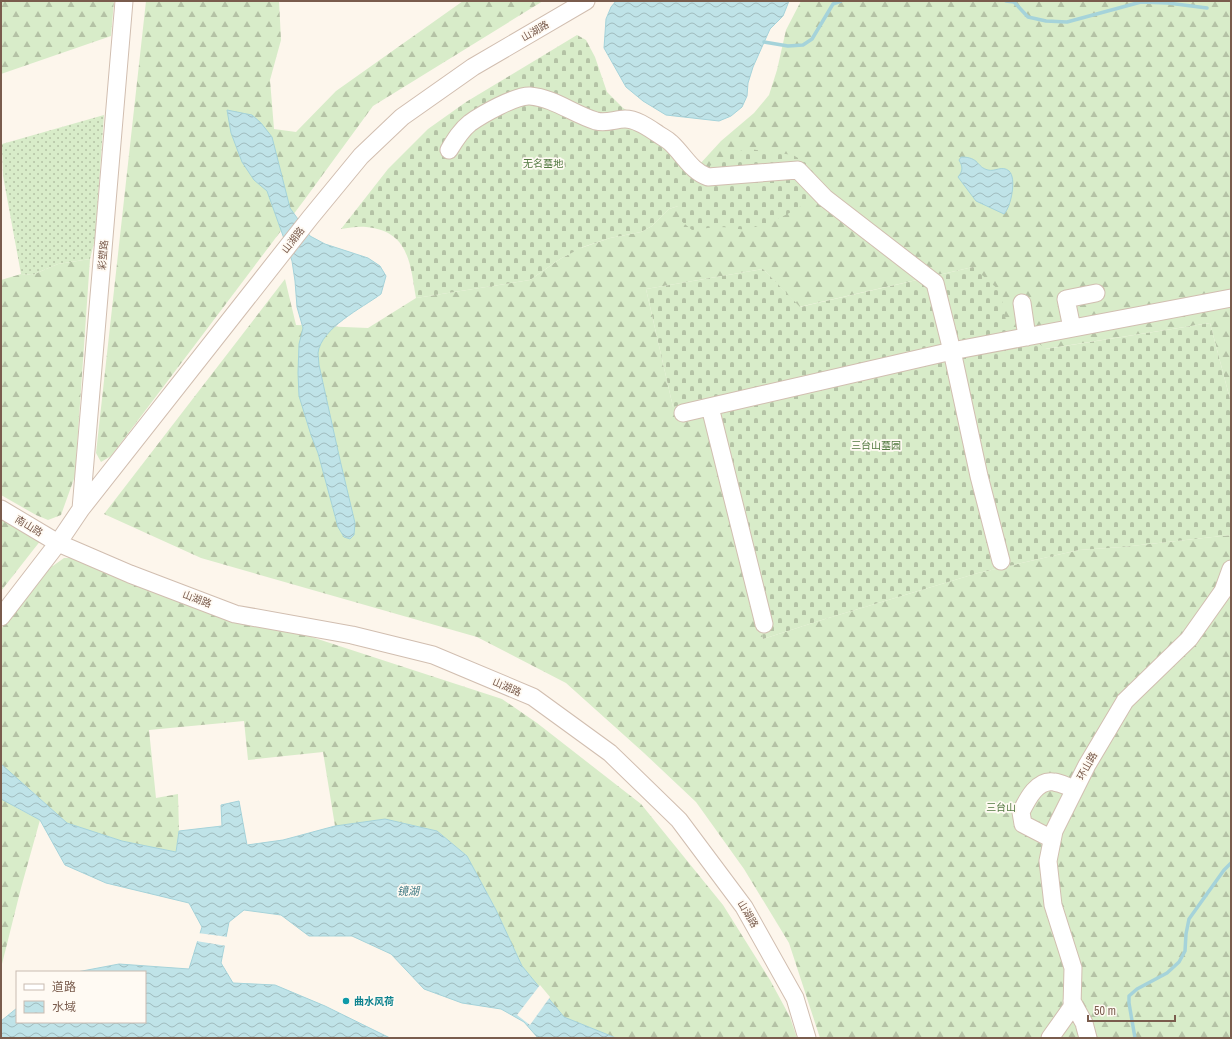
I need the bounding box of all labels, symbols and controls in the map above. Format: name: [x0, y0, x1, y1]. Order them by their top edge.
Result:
street label: 山湖路: [519, 18, 551, 44]
park label: 无名墓地: [523, 157, 564, 170]
street label: 山湖路: [279, 224, 307, 256]
street label: 彩塑路: [95, 239, 111, 271]
park label: 三台山墓园: [851, 439, 901, 452]
street label: 南山路: [13, 513, 45, 539]
street label: 山湖路: [181, 588, 213, 610]
street label: 山湖路: [491, 675, 523, 699]
street label: 环山路: [1074, 750, 1100, 782]
park label: 三台山: [986, 801, 1016, 814]
water label: 镜湖: [397, 884, 421, 898]
street label: 山湖路: [735, 898, 761, 930]
legend: [16, 971, 146, 1023]
text: 道路: [52, 979, 76, 995]
place label: 曲水风荷: [354, 995, 394, 1008]
marker: 曲水风荷: [341, 996, 351, 1006]
scale bar: [1088, 997, 1175, 1023]
text: 水域: [52, 999, 76, 1015]
text: 50 m: [1094, 1003, 1116, 1019]

